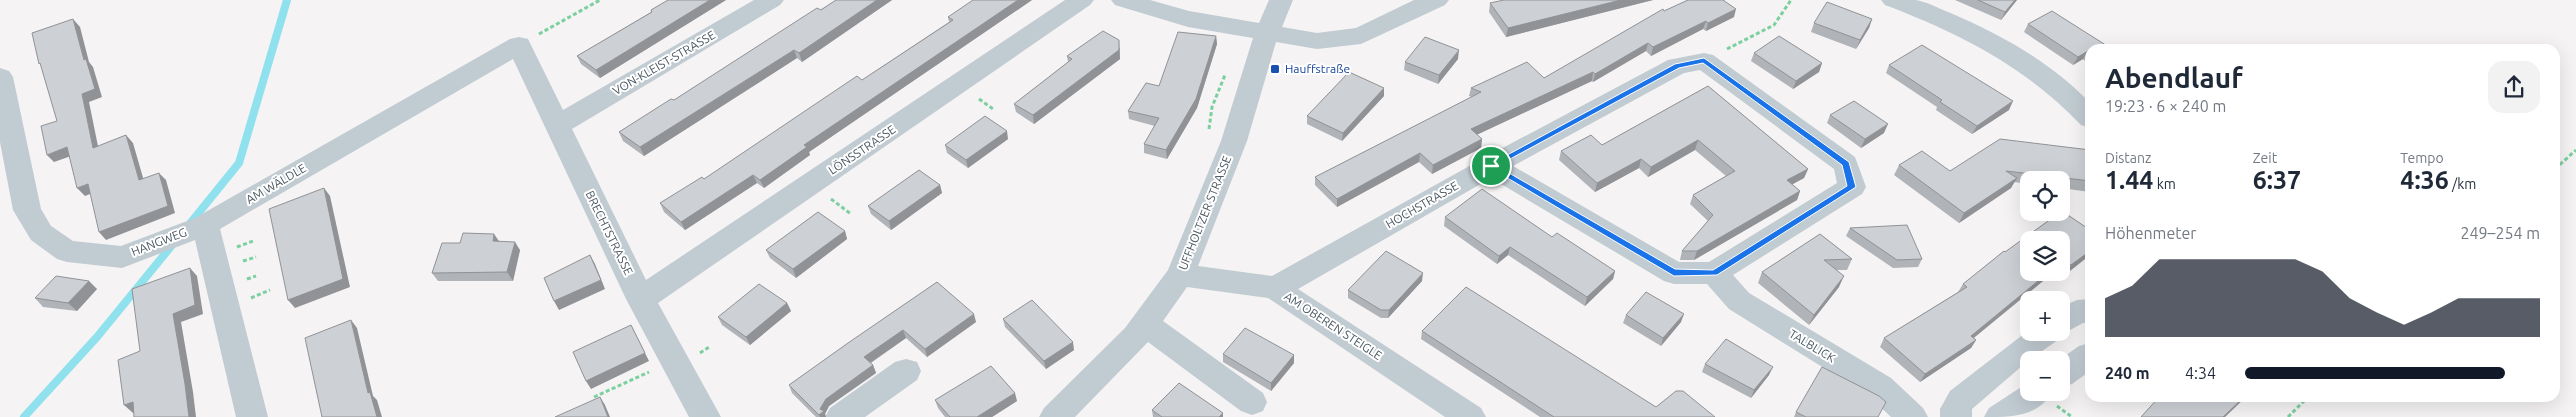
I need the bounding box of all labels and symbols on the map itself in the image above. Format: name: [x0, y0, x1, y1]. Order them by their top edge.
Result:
street label: VON-KLEIST-STRASSE: [610, 28, 717, 97]
place label: Hauffstraße: [1285, 62, 1350, 75]
marker: Hauffstraße: [1269, 63, 1281, 75]
street label: LÖNSSTRASSE: [826, 122, 898, 177]
pin: [1470, 145, 1512, 187]
street label: UFFHOLTZER STRASSE: [1176, 154, 1233, 272]
street label: AM WÄLDLE: [243, 161, 308, 206]
street label: HOCHSTRASSE: [1383, 178, 1460, 231]
street label: BRECHTSTRASSE: [583, 189, 636, 277]
street label: HANGWEG: [129, 225, 188, 258]
street label: AM OBEREN STEIGLE: [1282, 289, 1385, 362]
street label: TALBLICK: [1787, 327, 1838, 365]

